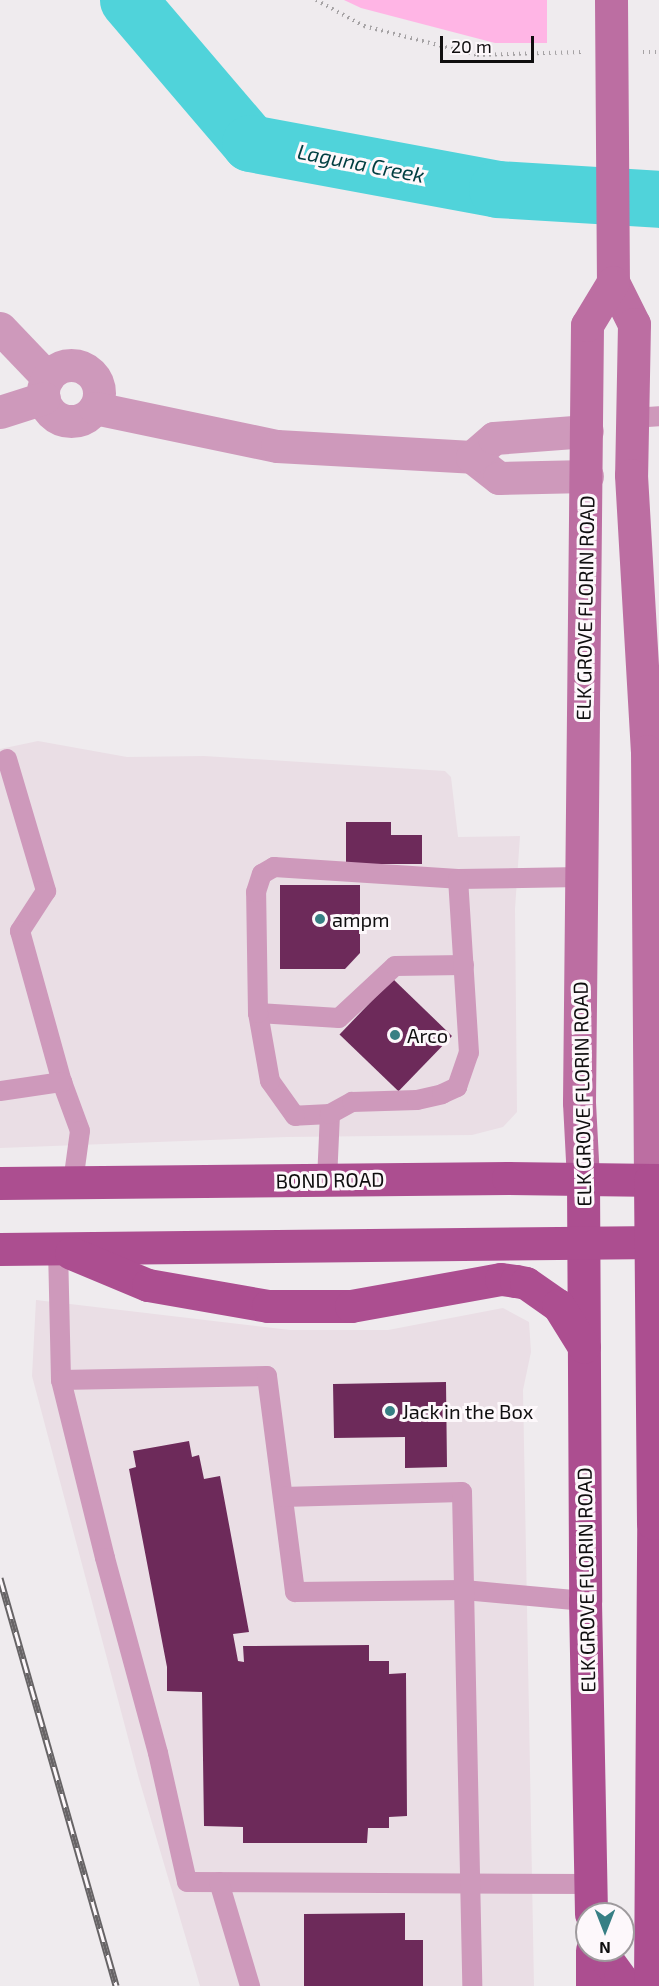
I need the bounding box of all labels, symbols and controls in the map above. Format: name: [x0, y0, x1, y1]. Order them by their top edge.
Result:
scale bar: [443, 24, 538, 62]
text: 20 m: [451, 35, 492, 57]
water label: Laguna Creek: [295, 138, 427, 188]
street label: ELK GROVE FLORIN ROAD: [571, 495, 599, 721]
place label: ampm: [332, 907, 390, 931]
marker: ampm: [313, 912, 327, 926]
street label: ELK GROVE FLORIN ROAD: [568, 981, 596, 1207]
place label: Arco: [407, 1023, 448, 1047]
marker: Arco: [388, 1028, 402, 1042]
street label: BOND ROAD: [275, 1167, 385, 1193]
place label: Jack in the Box: [402, 1399, 534, 1423]
marker: Jack in the Box: [383, 1404, 397, 1418]
street label: ELK GROVE FLORIN ROAD: [572, 1467, 600, 1693]
north arrow: [575, 1902, 635, 1962]
text: N: [599, 1939, 611, 1958]

